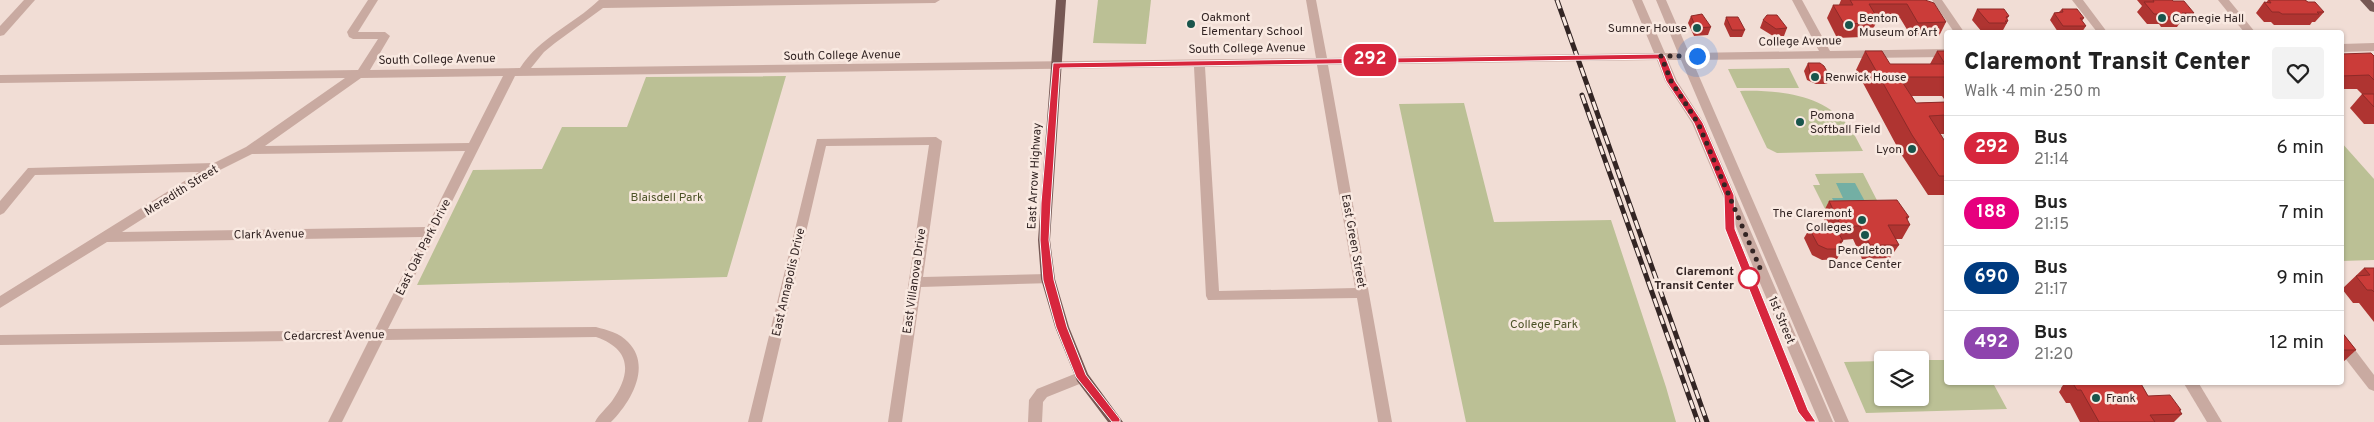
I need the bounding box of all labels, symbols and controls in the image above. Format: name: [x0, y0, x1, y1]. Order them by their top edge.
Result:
place label: Oakmont Elementary School: [1201, 10, 1303, 40]
place label: Benton Museum of Art: [1859, 11, 1938, 41]
place label: Carnegie Hall: [2172, 11, 2244, 27]
marker: Carnegie Hall: [2156, 12, 2168, 24]
marker: Oakmont Elementary School: [1185, 18, 1197, 30]
marker: Benton Museum of Art: [1843, 19, 1855, 31]
place label: Sumner House: [1608, 21, 1687, 37]
marker: Sumner House: [1691, 22, 1703, 34]
street label: College Avenue: [1758, 33, 1842, 51]
street label: South College Avenue: [1188, 40, 1306, 58]
line badge: 292: [1341, 44, 1399, 76]
your location: [1685, 44, 1710, 69]
street label: South College Avenue: [783, 47, 901, 65]
button: heart: [2272, 47, 2324, 99]
text: 292: [1353, 48, 1387, 71]
text: Claremont Transit Center: [1964, 48, 2250, 78]
street label: South College Avenue: [378, 51, 496, 69]
place label: Renwick House: [1825, 70, 1907, 86]
marker: Renwick House: [1809, 71, 1821, 83]
text: Walk · 4 min · 250 m: [1964, 82, 2101, 102]
place label: Pomona Softball Field: [1810, 108, 1880, 138]
marker: Pomona Softball Field: [1794, 116, 1806, 128]
street label: East Arrow Highway: [1024, 122, 1046, 230]
text: Bus: [2034, 126, 2068, 150]
text: 292: [1975, 136, 2008, 159]
text: 6 min: [2277, 136, 2324, 160]
place label: Lyon: [1876, 142, 1902, 158]
marker: Lyon: [1906, 143, 1918, 155]
text: 21:14: [2034, 150, 2069, 170]
street label: Meredith Street: [142, 162, 221, 220]
park label: Blaisdell Park: [631, 190, 703, 206]
text: Bus: [2034, 191, 2068, 215]
street label: East Green Street: [1337, 193, 1369, 289]
street label: East Oak Park Drive: [393, 196, 455, 298]
text: 188: [1977, 201, 2006, 224]
text: 7 min: [2279, 201, 2324, 225]
place label: The Claremont Colleges: [1772, 206, 1852, 236]
marker: The Claremont Colleges: [1856, 214, 1868, 226]
text: 21:15: [2034, 215, 2069, 235]
street label: Clark Avenue: [233, 226, 305, 244]
street label: East Annapolis Drive: [769, 226, 809, 338]
street label: East Villanova Drive: [900, 227, 930, 335]
marker: Pendleton Dance Center: [1859, 229, 1871, 241]
place label: Pendleton Dance Center: [1828, 243, 1902, 273]
text: Bus: [2034, 256, 2068, 280]
place label: Claremont Transit Center: [1654, 264, 1734, 294]
text: 690: [1974, 266, 2009, 289]
text: 9 min: [2277, 266, 2324, 290]
marker: Claremont Transit Center: [1738, 267, 1760, 289]
text: 21:17: [2034, 280, 2068, 300]
street label: 1st Street: [1764, 294, 1798, 347]
park label: College Park: [1510, 317, 1578, 333]
text: Bus: [2034, 321, 2068, 345]
street label: Cedarcrest Avenue: [283, 327, 385, 345]
text: 492: [1975, 331, 2008, 354]
text: 12 min: [2269, 331, 2324, 355]
text: 21:20: [2034, 345, 2073, 365]
map controls: [1874, 351, 1929, 406]
button: layers: [1874, 351, 1929, 406]
place label: Frank: [2106, 391, 2136, 407]
marker: Frank: [2090, 392, 2102, 404]

